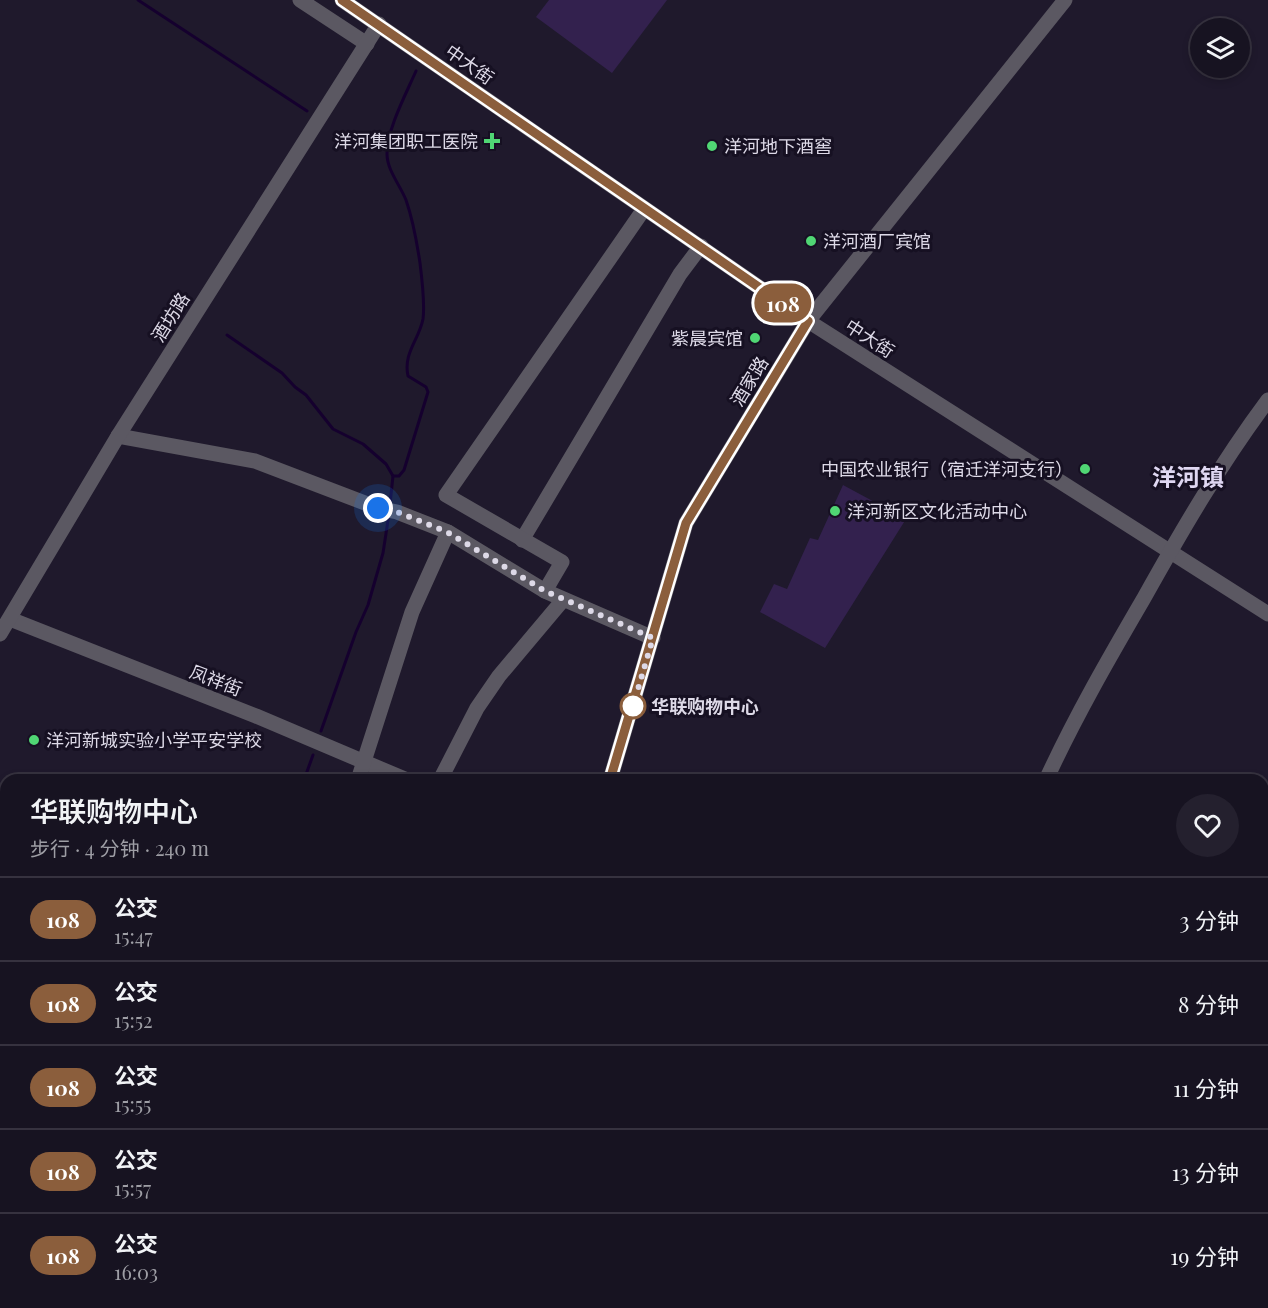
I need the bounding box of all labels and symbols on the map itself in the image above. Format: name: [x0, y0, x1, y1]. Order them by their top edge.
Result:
street label: 中大街: [441, 39, 499, 89]
place label: 洋河集团职工医院: [334, 129, 478, 153]
marker: 洋河集团职工医院: [483, 132, 501, 150]
place label: 洋河地下酒窖: [724, 134, 832, 158]
marker: 洋河地下酒窖: [705, 139, 719, 153]
place label: 洋河酒厂宾馆: [823, 229, 931, 253]
marker: 洋河酒厂宾馆: [804, 234, 818, 248]
line badge: 108: [748, 284, 818, 322]
street label: 酒坊路: [146, 288, 194, 346]
street label: 中大街: [841, 313, 899, 363]
place label: 紫晨宾馆: [671, 326, 743, 350]
marker: 紫晨宾馆: [748, 331, 762, 345]
street label: 酒家路: [725, 352, 773, 410]
place label: 中国农业银行（宿迁洋河支行）: [821, 457, 1073, 481]
district label: 洋河镇: [1152, 460, 1224, 492]
marker: 中国农业银行（宿迁洋河支行）: [1078, 462, 1092, 476]
your location: [363, 493, 393, 523]
place label: 洋河新区文化活动中心: [847, 499, 1027, 523]
marker: 洋河新区文化活动中心: [828, 504, 842, 518]
street label: 凤祥街: [186, 659, 246, 701]
marker: 华联购物中心: [620, 693, 646, 719]
place label: 华联购物中心: [651, 694, 759, 718]
place label: 洋河新城实验小学平安学校: [46, 728, 262, 752]
marker: 洋河新城实验小学平安学校: [27, 733, 41, 747]

